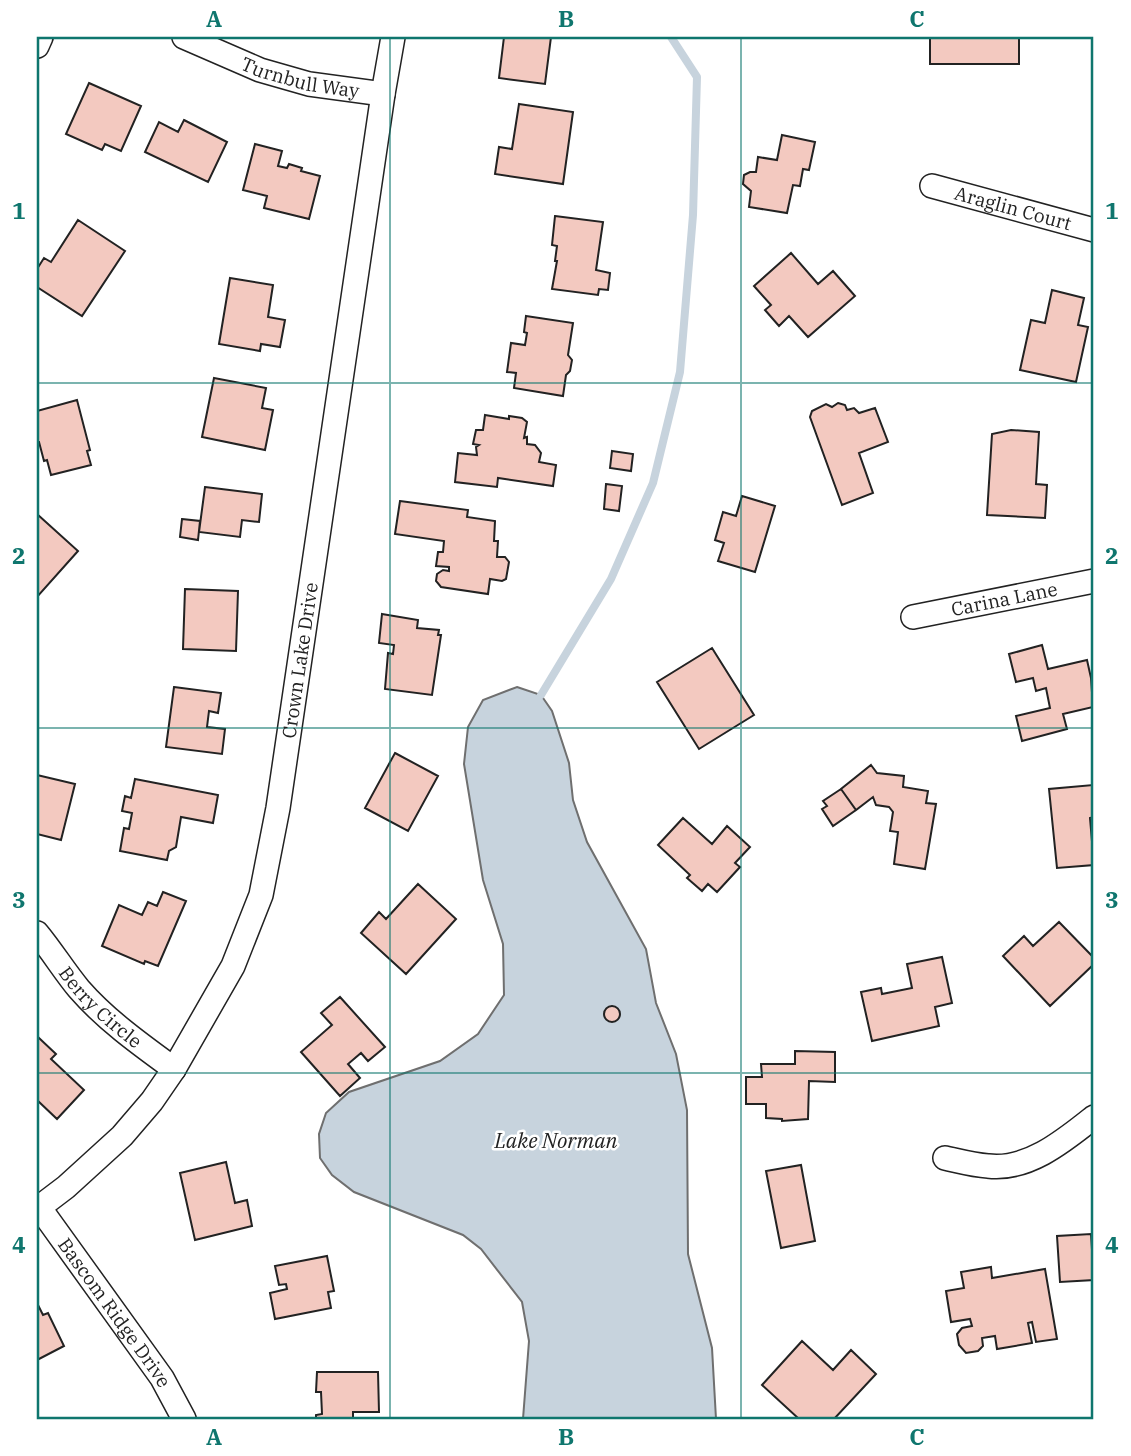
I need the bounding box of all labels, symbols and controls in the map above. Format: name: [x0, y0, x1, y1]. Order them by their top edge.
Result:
text: A: [206, 3, 222, 33]
text: B: [558, 3, 574, 33]
text: C: [909, 3, 925, 33]
street label: Turnbull Way: [237, 51, 362, 103]
street label: Araglin Court: [952, 181, 1075, 235]
text: 1: [12, 195, 26, 225]
text: 1: [1105, 195, 1119, 225]
text: 2: [12, 540, 26, 570]
text: 2: [1105, 540, 1119, 570]
street label: Carina Lane: [949, 577, 1059, 621]
street label: Crown Lake Drive: [276, 581, 323, 740]
text: 3: [12, 884, 26, 914]
text: 3: [1105, 884, 1119, 914]
street label: Berry Circle: [54, 961, 147, 1053]
water label: Lake Norman: [493, 1126, 618, 1154]
text: 4: [12, 1229, 26, 1259]
text: 4: [1105, 1229, 1119, 1259]
street label: Bascom Ridge Drive: [53, 1233, 177, 1391]
text: A: [206, 1421, 222, 1451]
text: B: [558, 1421, 574, 1451]
text: C: [909, 1421, 925, 1451]

